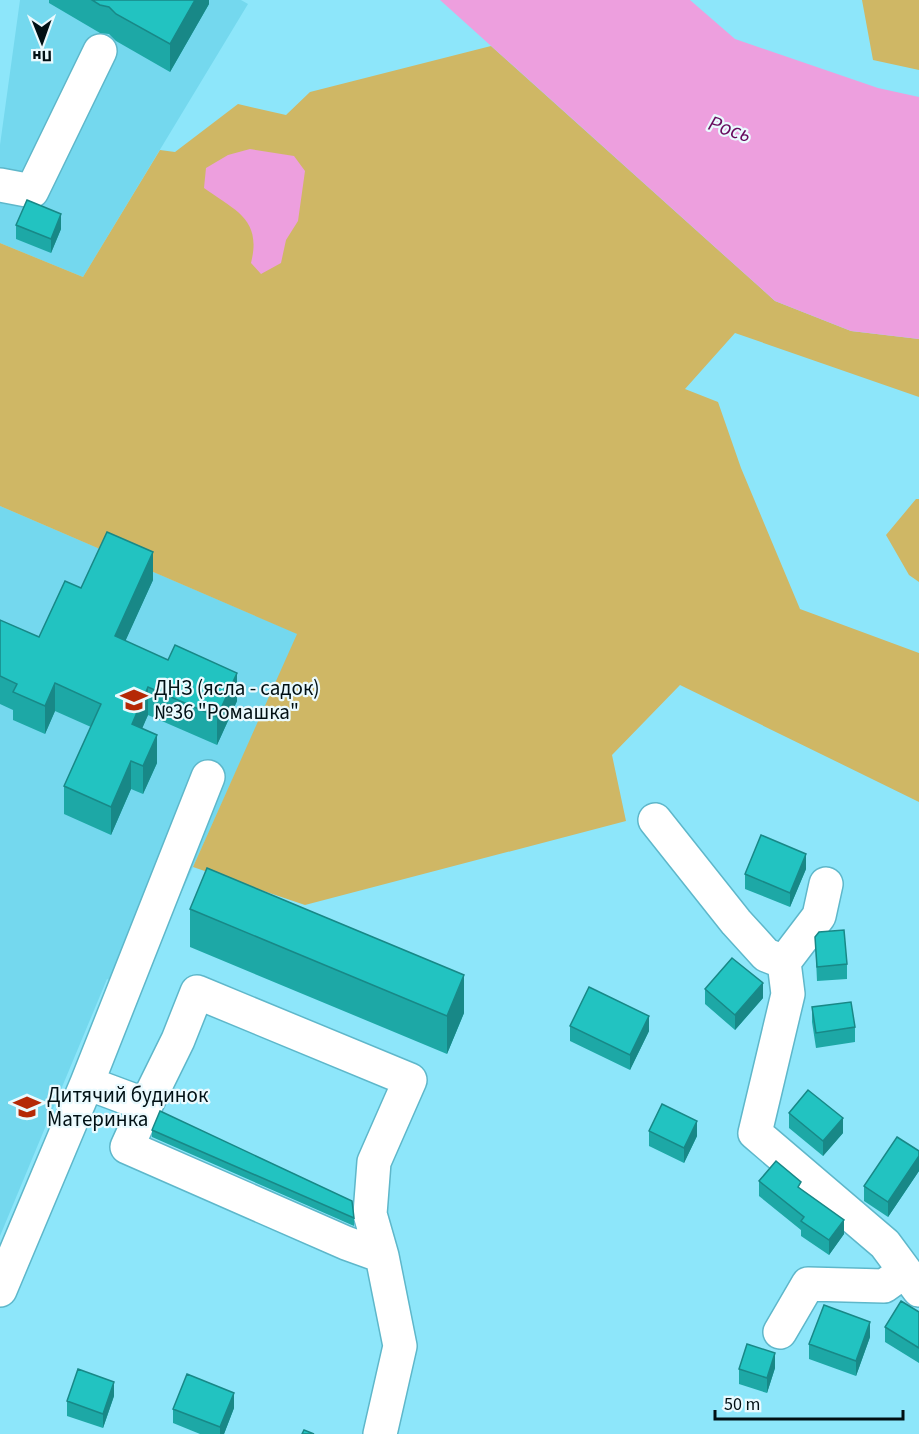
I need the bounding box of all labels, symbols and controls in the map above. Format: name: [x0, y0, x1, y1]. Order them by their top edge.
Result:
north arrow: [12, 12, 72, 72]
text: Пн: [32, 45, 52, 67]
water label: Рось: [704, 107, 755, 151]
place label: ДНЗ (ясла - садок) №36 "Ромашка": [154, 673, 320, 727]
school or university icon: ДНЗ (ясла - садок) №36 "Ромашка": [119, 685, 149, 715]
place label: Дитячий будинок Материнка: [47, 1080, 209, 1134]
school or university icon: Дитячий будинок Материнка: [12, 1092, 42, 1122]
scale bar: [715, 1383, 902, 1421]
text: 50 m: [724, 1392, 760, 1417]

